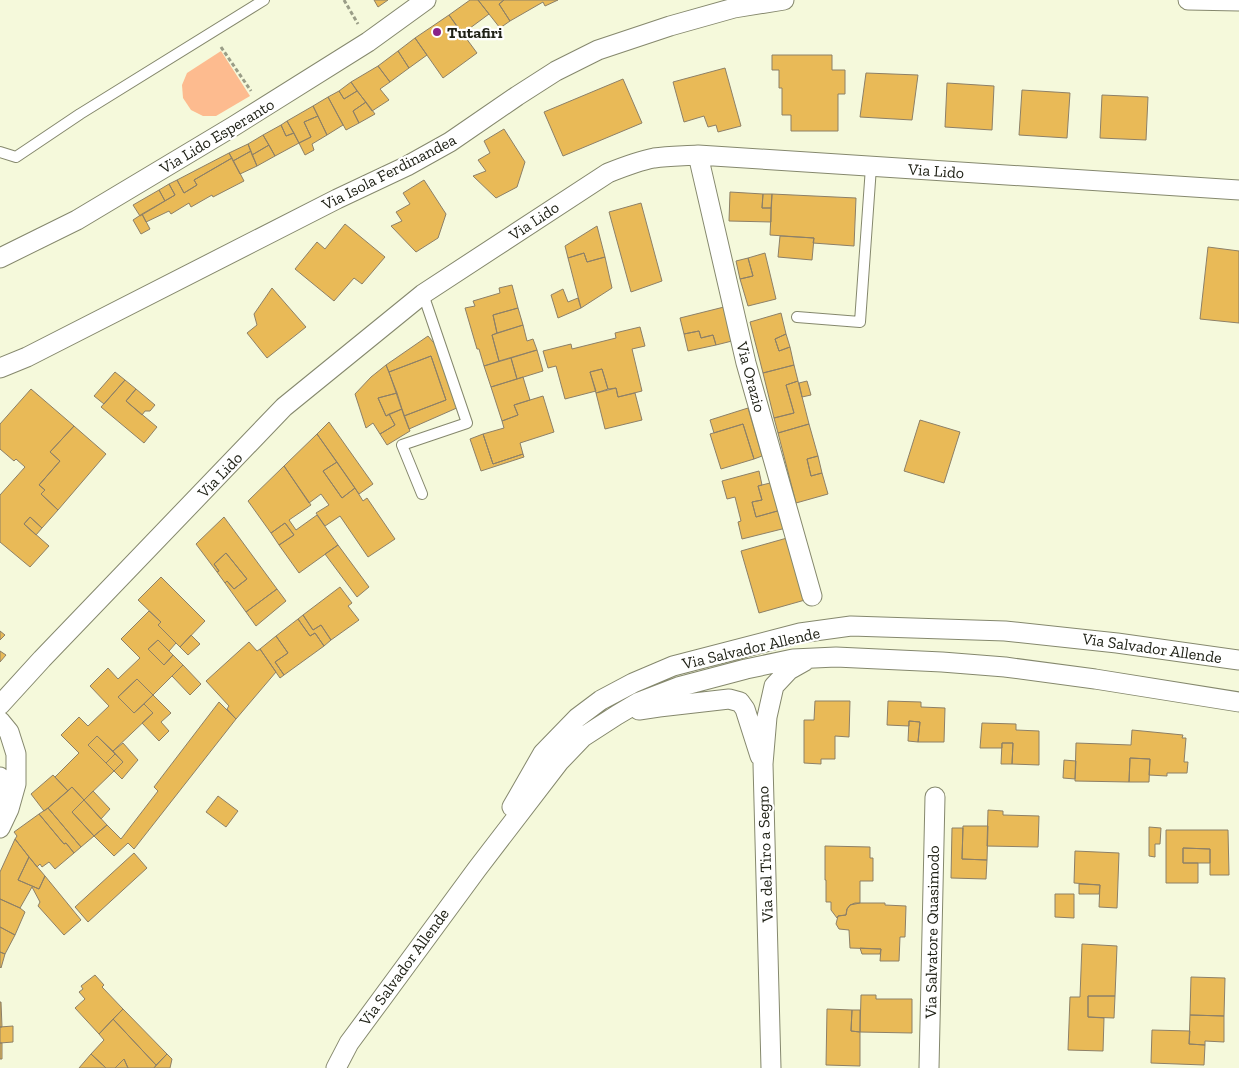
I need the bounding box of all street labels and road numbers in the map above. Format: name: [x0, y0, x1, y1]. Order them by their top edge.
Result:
street label: Via Lido Esperanto: [155, 94, 278, 178]
street label: Via Isola Ferdinandea: [318, 130, 459, 215]
street label: Via Lido: [906, 159, 965, 182]
street label: Via Lido: [505, 197, 563, 245]
street label: Via Orazio: [732, 339, 770, 414]
street label: Via Lido: [193, 448, 246, 502]
street label: Via Salvador Allende: [679, 623, 822, 673]
street label: Via Salvador Allende: [1080, 629, 1223, 667]
street label: Via del Tiro a Segno: [753, 786, 777, 923]
street label: Via Salvatore Quasimodo: [921, 845, 943, 1020]
street label: Via Salvador Allende: [354, 905, 453, 1030]

